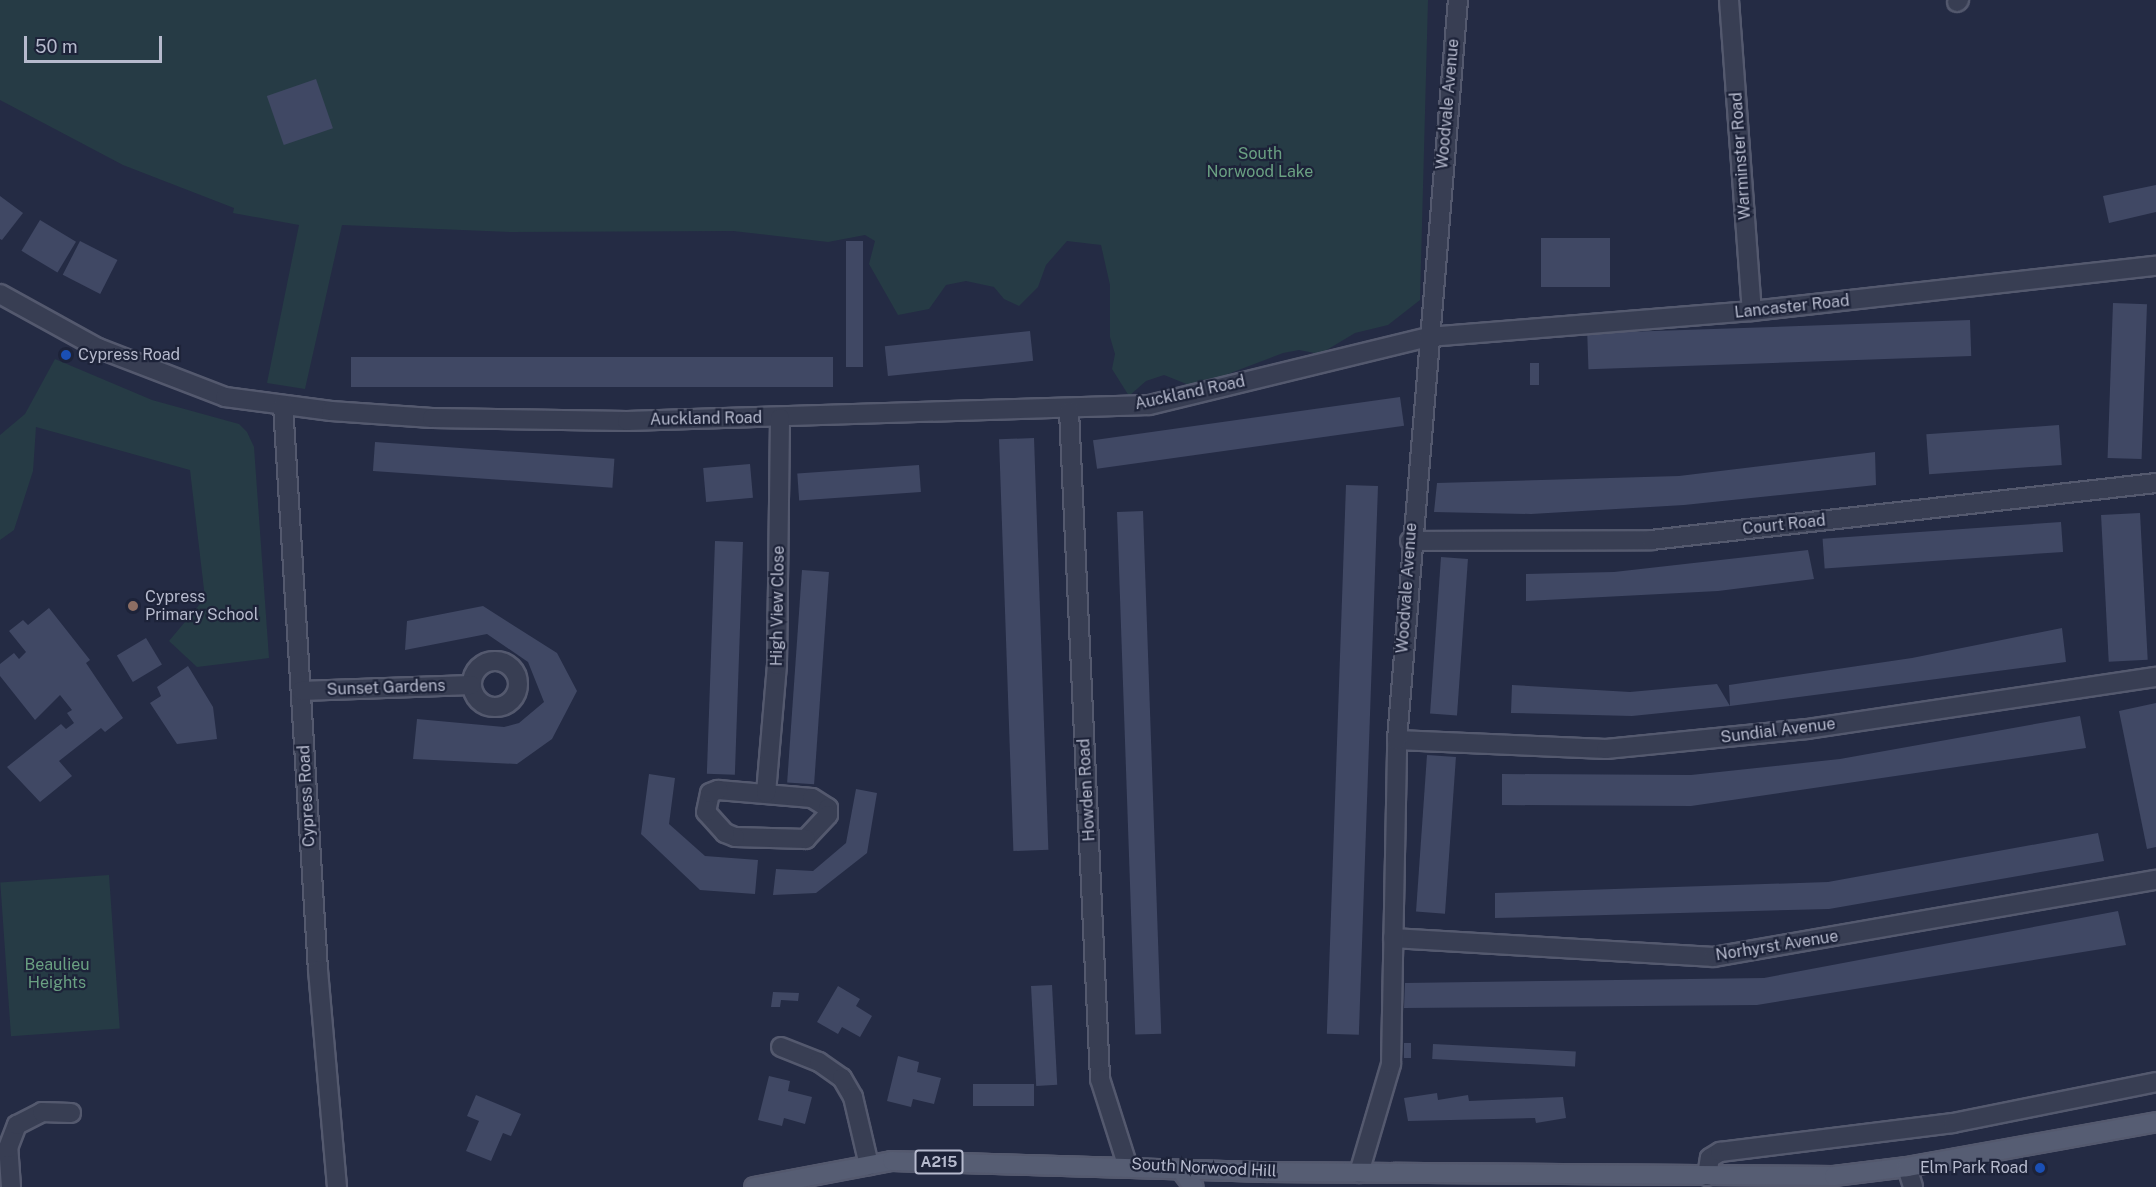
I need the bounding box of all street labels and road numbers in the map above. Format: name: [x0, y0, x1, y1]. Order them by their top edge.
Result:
street label: Woodvale Avenue: [1433, 38, 1463, 170]
street label: Warminster Road: [1727, 92, 1755, 220]
street label: Lancaster Road: [1734, 291, 1850, 323]
street label: Auckland Road: [1133, 372, 1247, 414]
street label: Auckland Road: [650, 408, 762, 430]
street label: Court Road: [1742, 511, 1826, 539]
street label: Woodvale Avenue: [1393, 522, 1421, 654]
street label: High View Close: [767, 545, 789, 667]
street label: Sunset Gardens: [326, 676, 446, 700]
street label: Sundial Avenue: [1720, 714, 1836, 748]
street label: Howden Road: [1075, 738, 1099, 842]
street label: Cypress Road: [295, 744, 319, 848]
street label: Norhyrst Avenue: [1714, 927, 1840, 965]
road number: A215: [914, 1150, 964, 1174]
street label: South Norwood Hill: [1131, 1155, 1277, 1181]

